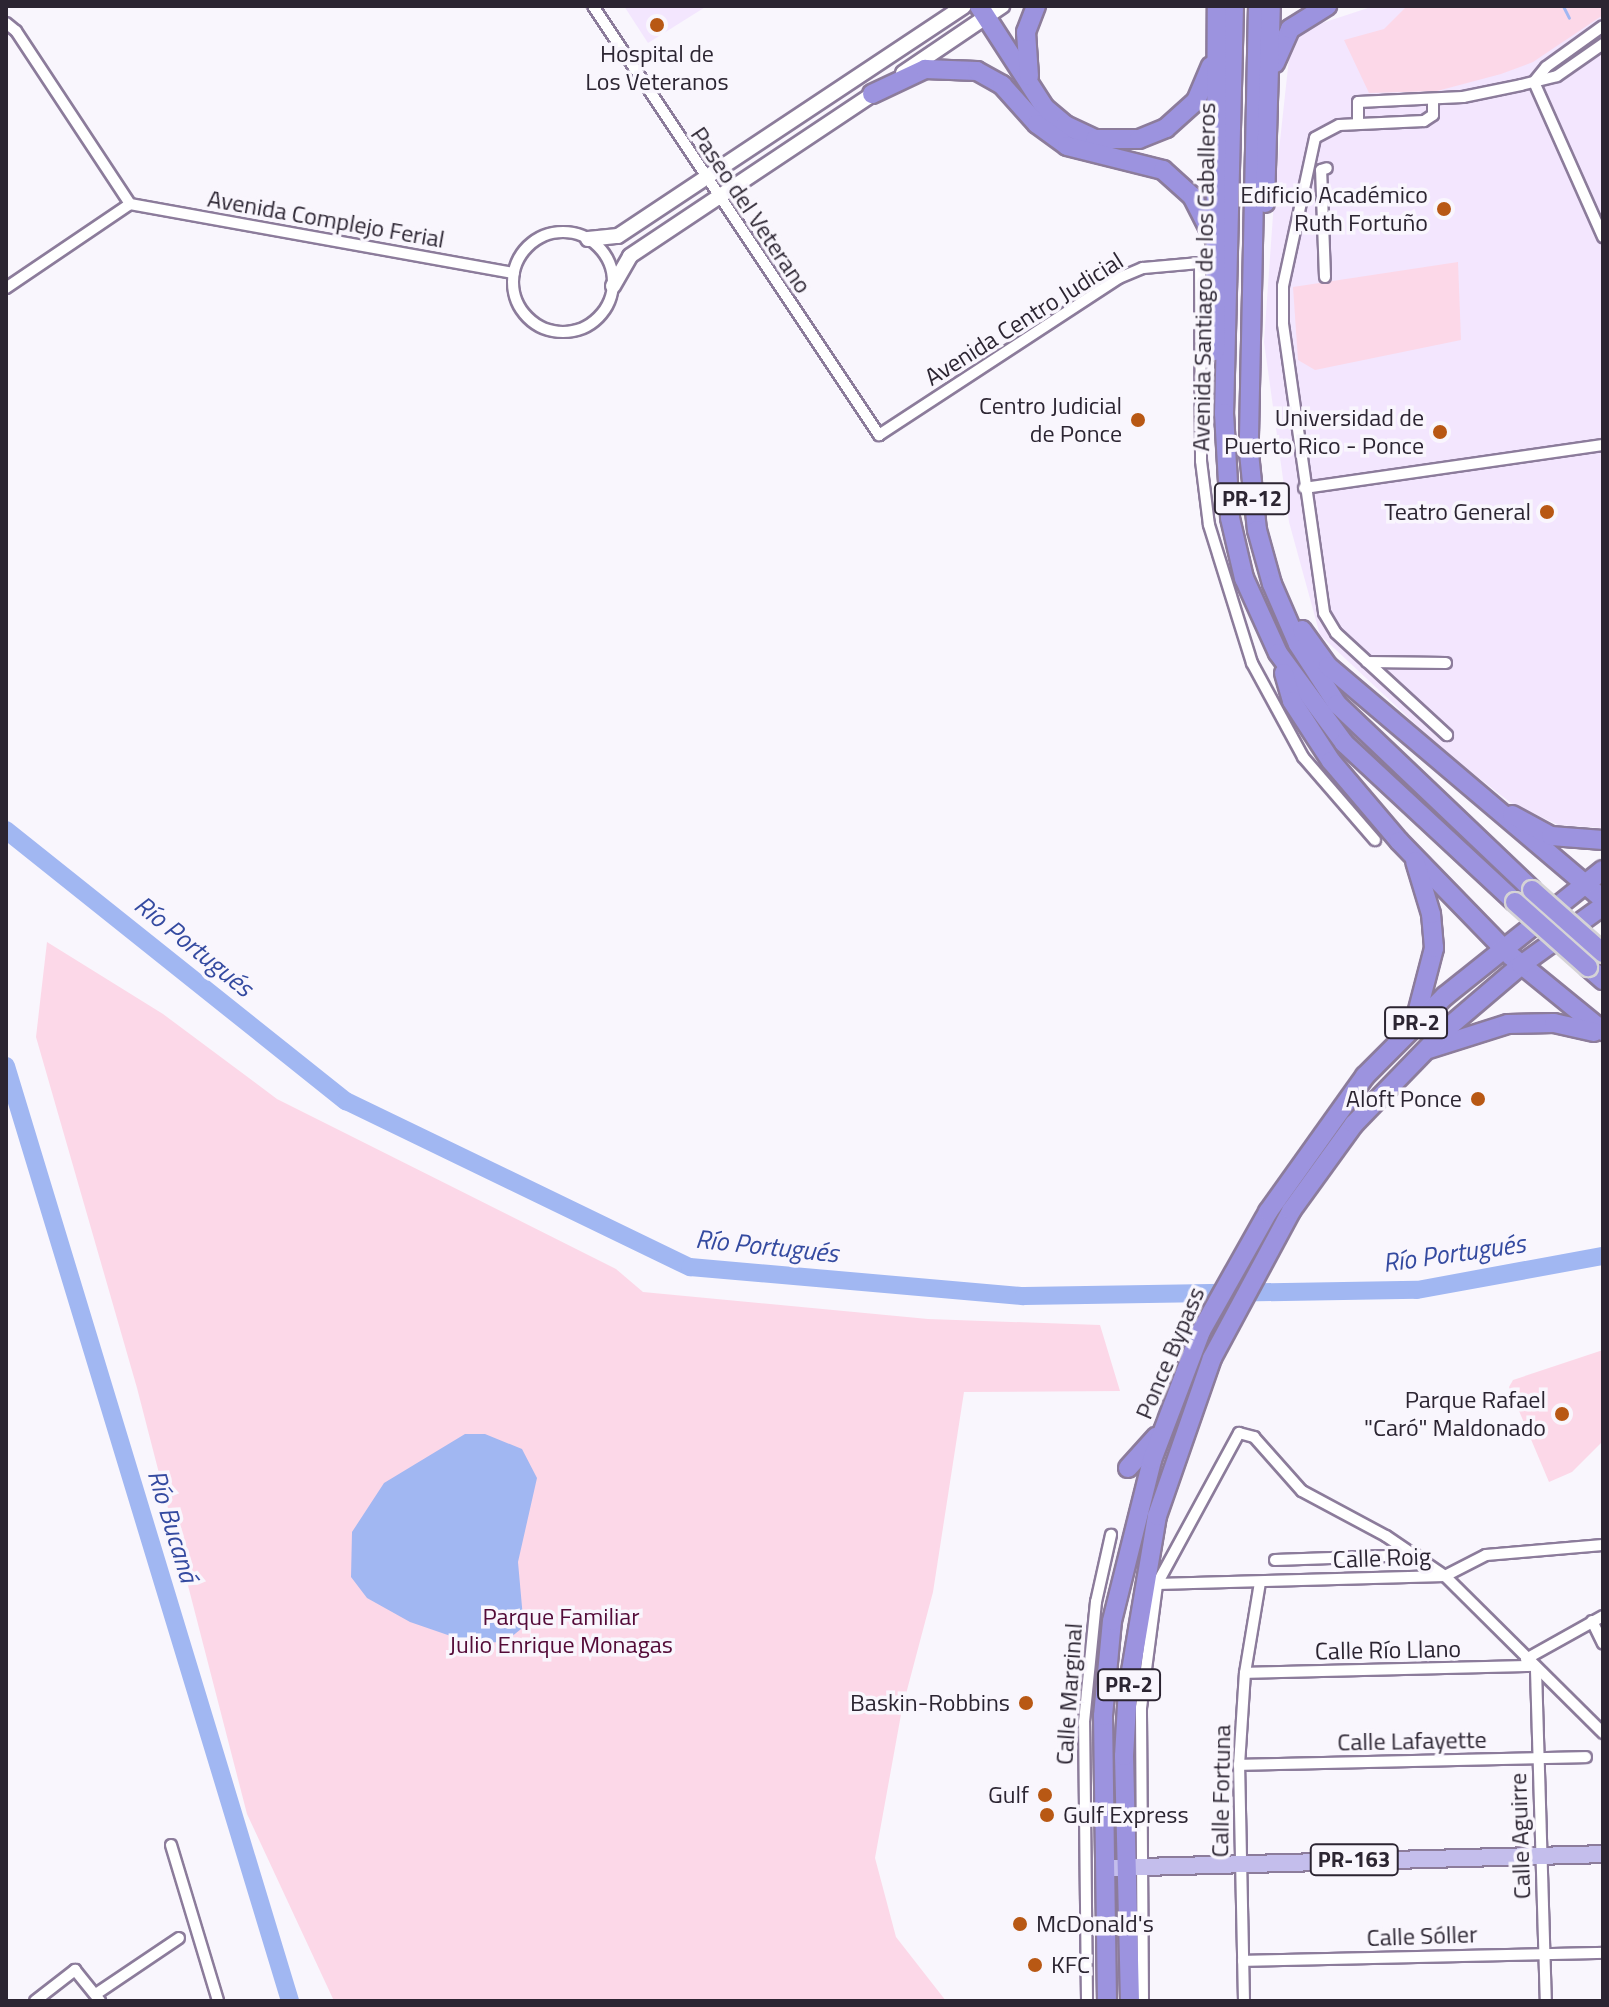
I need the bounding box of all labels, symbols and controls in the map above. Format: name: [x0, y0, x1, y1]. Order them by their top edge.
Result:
marker: Hospital de Los Veteranos: [646, 14, 668, 36]
place label: Hospital de Los Veteranos: [585, 40, 729, 96]
street label: Avenida Santiago de los Caballeros: [1187, 102, 1221, 452]
street label: Paseo del Veterano: [685, 121, 817, 299]
place label: Edificio Académico Ruth Fortuño: [1240, 181, 1428, 237]
street label: Avenida Complejo Ferial: [205, 184, 447, 254]
marker: Edificio Académico Ruth Fortuño: [1435, 200, 1453, 218]
street label: Avenida Centro Judicial: [919, 246, 1129, 392]
place label: Centro Judicial de Ponce: [979, 392, 1122, 448]
place label: Universidad de Puerto Rico - Ponce: [1224, 404, 1424, 460]
marker: Centro Judicial de Ponce: [1129, 411, 1147, 429]
marker: Universidad de Puerto Rico - Ponce: [1431, 423, 1449, 441]
road number: PR-12: [1212, 481, 1292, 517]
place label: Teatro General: [1384, 498, 1531, 526]
marker: Teatro General: [1538, 503, 1556, 521]
water label: Río Portugués: [128, 889, 260, 1003]
road number: PR-2: [1384, 1005, 1448, 1041]
place label: Aloft Ponce: [1346, 1085, 1462, 1113]
marker: Aloft Ponce: [1469, 1090, 1487, 1108]
water label: Río Portugués: [694, 1223, 840, 1269]
water label: Río Portugués: [1381, 1228, 1527, 1278]
street label: Ponce Bypass: [1129, 1283, 1211, 1423]
place label: Parque Rafael "Caró" Maldonado: [1364, 1386, 1546, 1442]
marker: Parque Rafael "Caró" Maldonado: [1553, 1405, 1571, 1423]
water label: Río Bucaná: [141, 1466, 205, 1586]
street label: Calle Roig: [1332, 1542, 1432, 1574]
park label: Parque Familiar Julio Enrique Monagas: [449, 1603, 673, 1659]
street label: Calle Marginal: [1050, 1622, 1088, 1766]
street label: Calle Río Llano: [1315, 1634, 1461, 1666]
road number: PR-2: [1097, 1667, 1161, 1703]
place label: Baskin-Robbins: [850, 1689, 1010, 1717]
marker: Baskin-Robbins: [1017, 1694, 1035, 1712]
street label: Calle Fortuna: [1205, 1724, 1237, 1858]
street label: Calle Lafayette: [1337, 1725, 1487, 1757]
street label: Calle Aguirre: [1503, 1772, 1537, 1900]
place label: Gulf: [988, 1781, 1029, 1809]
marker: Gulf: [1036, 1786, 1054, 1804]
place label: Gulf Express: [1063, 1801, 1189, 1829]
marker: Gulf Express: [1038, 1806, 1056, 1824]
road number: PR-163: [1308, 1842, 1400, 1878]
place label: McDonald's: [1036, 1910, 1154, 1938]
marker: McDonald's: [1011, 1915, 1029, 1933]
street label: Calle Sóller: [1366, 1920, 1478, 1952]
place label: KFC: [1051, 1951, 1090, 1979]
marker: KFC: [1026, 1956, 1044, 1974]

